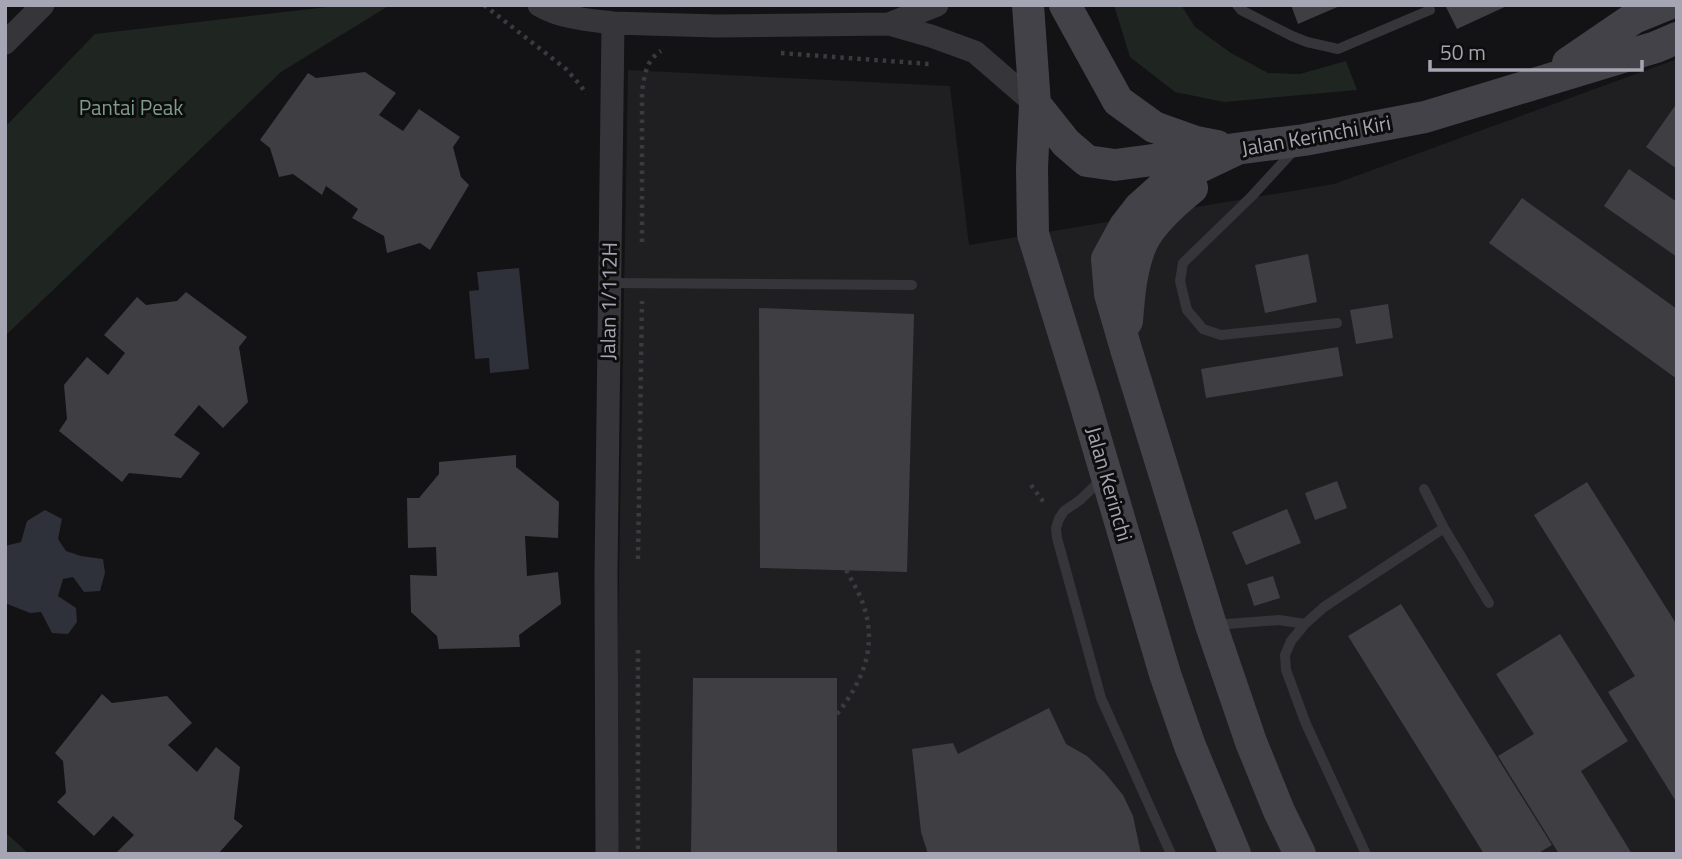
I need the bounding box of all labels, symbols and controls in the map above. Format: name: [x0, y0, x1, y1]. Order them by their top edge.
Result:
scale bar: [1430, 28, 1642, 72]
text: 50 m: [1440, 36, 1486, 68]
park label: Pantai Peak: [79, 91, 183, 123]
street label: Jalan Kerinchi Kiri: [1239, 106, 1393, 164]
street label: Jalan 1/112H: [591, 242, 625, 360]
street label: Jalan Kerinchi: [1078, 422, 1142, 545]

